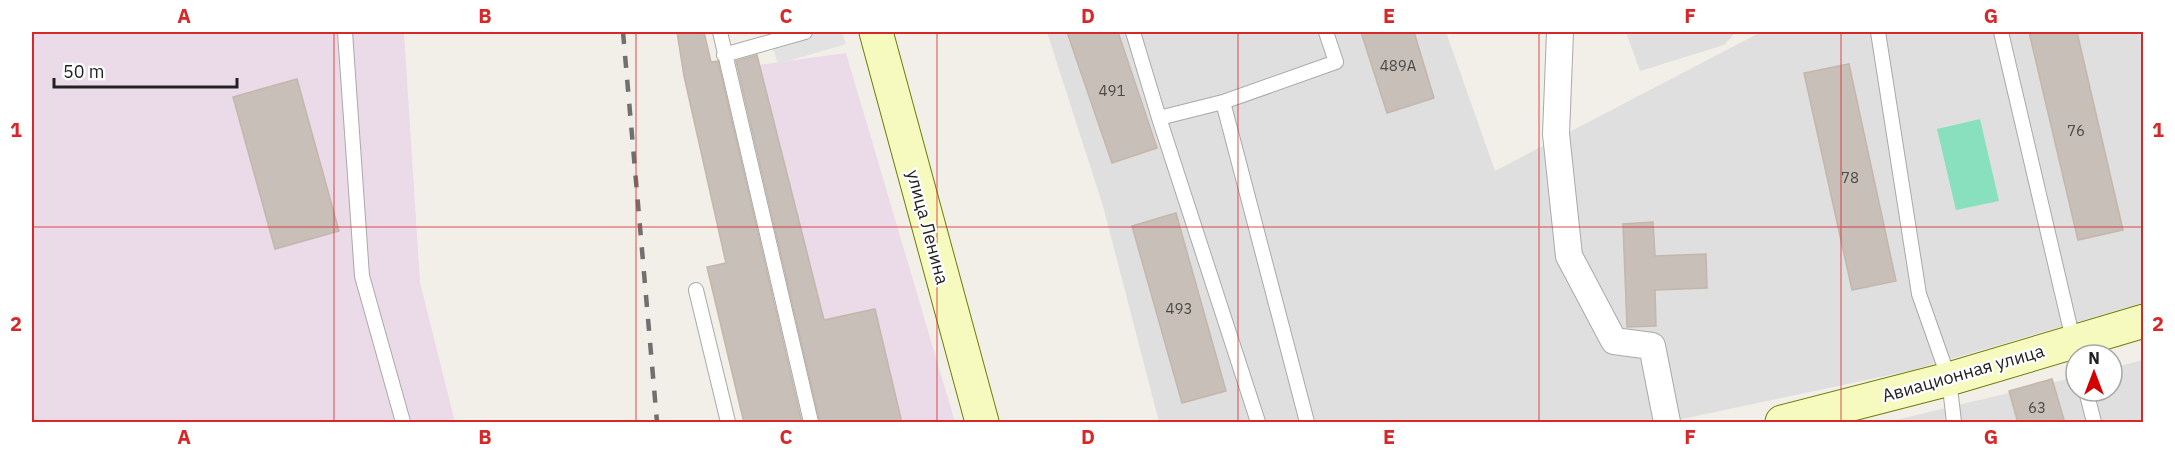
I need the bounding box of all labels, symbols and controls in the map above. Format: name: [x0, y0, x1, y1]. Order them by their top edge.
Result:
text: A: [177, 2, 191, 29]
text: B: [478, 2, 492, 29]
text: C: [779, 2, 793, 29]
text: D: [1081, 2, 1095, 29]
text: E: [1383, 2, 1395, 29]
text: F: [1684, 2, 1696, 29]
text: G: [1984, 2, 1998, 29]
scale bar: [54, 51, 237, 89]
house number: 489А: [1380, 56, 1417, 75]
text: 50 m: [63, 60, 105, 83]
house number: 491: [1098, 81, 1126, 100]
text: 1: [10, 116, 22, 143]
text: 1: [2152, 116, 2164, 143]
house number: 76: [2067, 121, 2085, 140]
street label: улица Ленина: [902, 167, 954, 287]
house number: 78: [1841, 168, 1859, 187]
house number: 493: [1165, 299, 1193, 318]
text: 2: [10, 310, 22, 337]
text: 2: [2152, 310, 2164, 337]
street label: Авиационная улица: [1879, 339, 2047, 407]
north arrow: [2064, 343, 2124, 403]
text: N: [2088, 348, 2100, 368]
house number: 63: [2028, 398, 2046, 417]
text: A: [177, 423, 191, 450]
text: B: [478, 423, 492, 450]
text: C: [779, 423, 793, 450]
text: D: [1081, 423, 1095, 450]
text: E: [1383, 423, 1395, 450]
text: F: [1684, 423, 1696, 450]
text: G: [1984, 423, 1998, 450]

